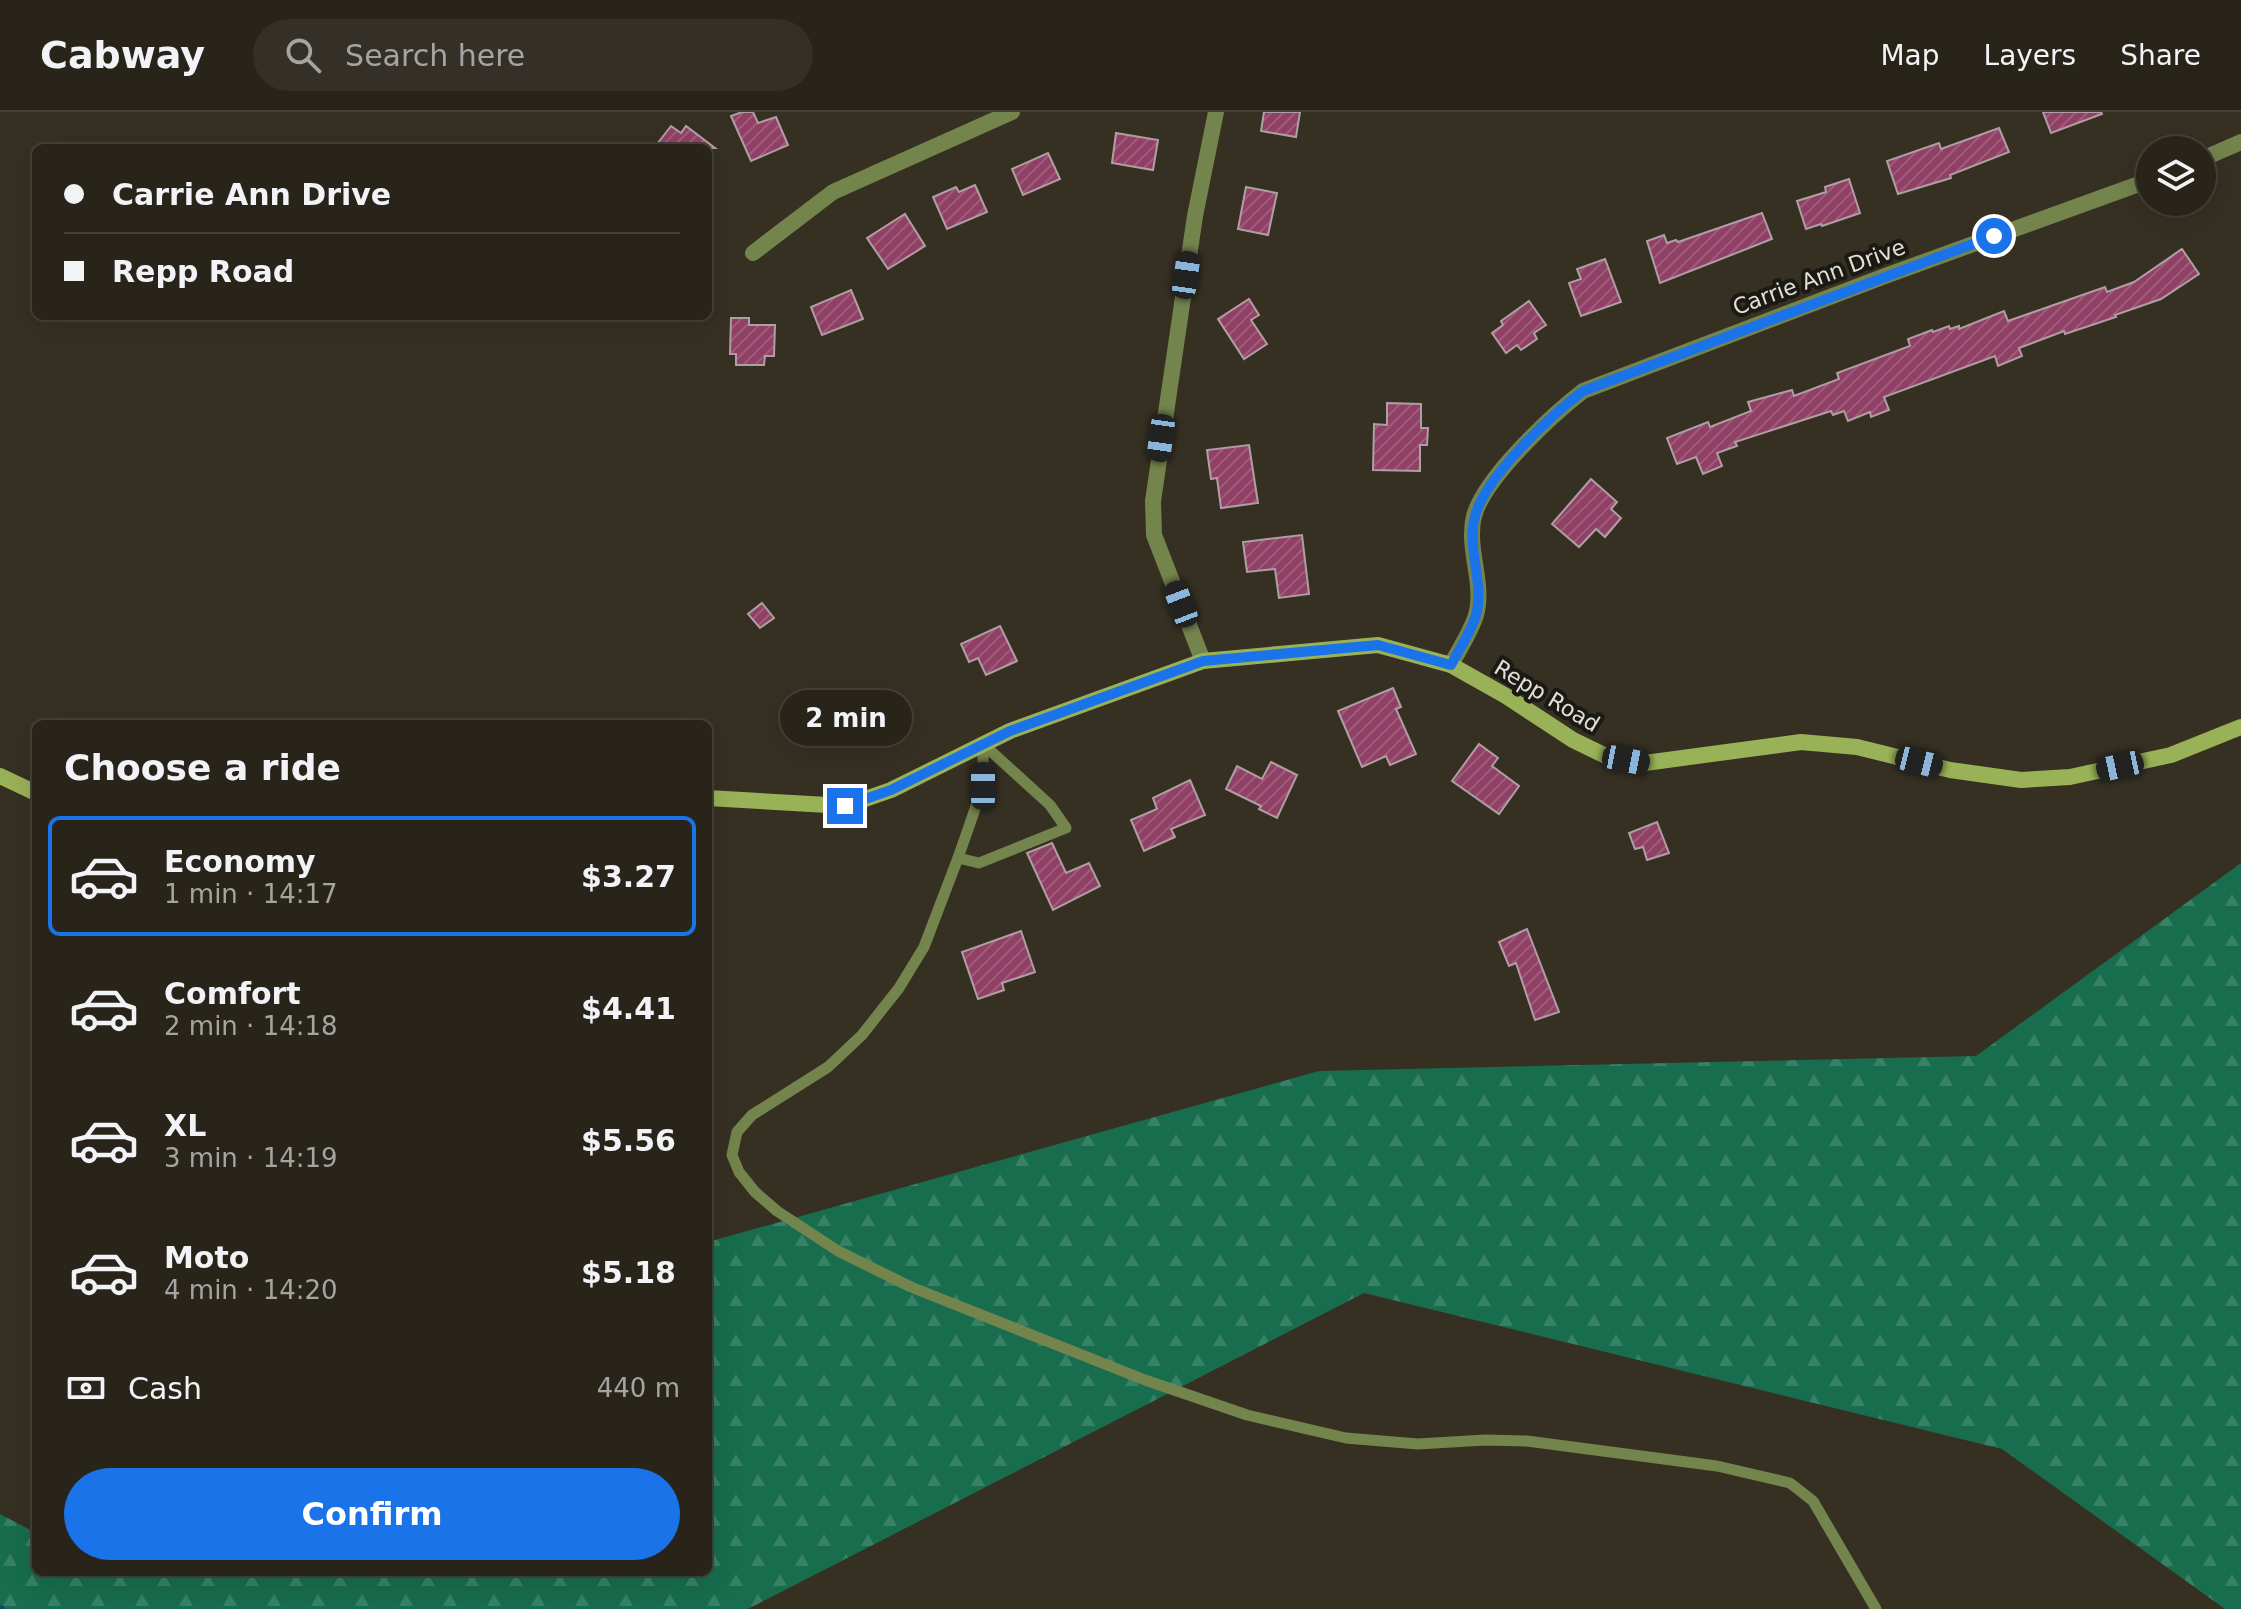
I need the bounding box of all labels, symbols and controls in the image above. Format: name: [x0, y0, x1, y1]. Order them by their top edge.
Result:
search box: [253, 19, 813, 91]
text: Cabway: [40, 33, 205, 77]
icon: search: [281, 33, 325, 77]
text: Search here: [345, 38, 525, 73]
text: Map: [1880, 39, 1940, 72]
text: Layers: [1984, 39, 2076, 72]
text: Share: [2120, 39, 2201, 72]
map controls: [2136, 136, 2216, 216]
button: layers: [2136, 136, 2216, 216]
text: Carrie Ann Drive: [112, 177, 391, 212]
route start: [1976, 218, 2012, 254]
street label: Carrie Ann Drive: [1729, 234, 1909, 320]
car: [1171, 250, 1201, 300]
text: Repp Road: [112, 254, 294, 289]
car: [1146, 413, 1176, 463]
car: [1161, 577, 1201, 631]
street label: Repp Road: [1490, 655, 1604, 737]
callout: 2 min: [779, 690, 911, 746]
text: 2 min: [805, 703, 887, 733]
car: [1600, 744, 1652, 776]
car: [1893, 745, 1945, 779]
text: Choose a ride: [64, 747, 341, 788]
car: [2094, 749, 2146, 783]
car: [971, 762, 995, 810]
route end: [827, 788, 863, 824]
icon: car: [68, 840, 140, 912]
text: Economy: [164, 844, 316, 879]
text: $3.27: [581, 859, 676, 894]
text: 1 min · 14:17: [164, 879, 338, 909]
icon: car: [68, 972, 140, 1044]
text: Comfort: [164, 976, 301, 1011]
text: $4.41: [581, 991, 676, 1026]
text: 2 min · 14:18: [164, 1011, 338, 1041]
icon: car: [68, 1104, 140, 1176]
text: XL: [164, 1108, 206, 1143]
text: $5.56: [581, 1123, 676, 1158]
text: 3 min · 14:19: [164, 1143, 338, 1173]
icon: car: [68, 1236, 140, 1308]
text: Moto: [164, 1240, 249, 1275]
text: $5.18: [581, 1255, 676, 1290]
text: 4 min · 14:20: [164, 1275, 338, 1305]
icon: cash: [64, 1366, 108, 1410]
text: Cash: [128, 1371, 202, 1406]
text: 440 m: [597, 1373, 680, 1403]
button: Confirm: [64, 1468, 680, 1560]

